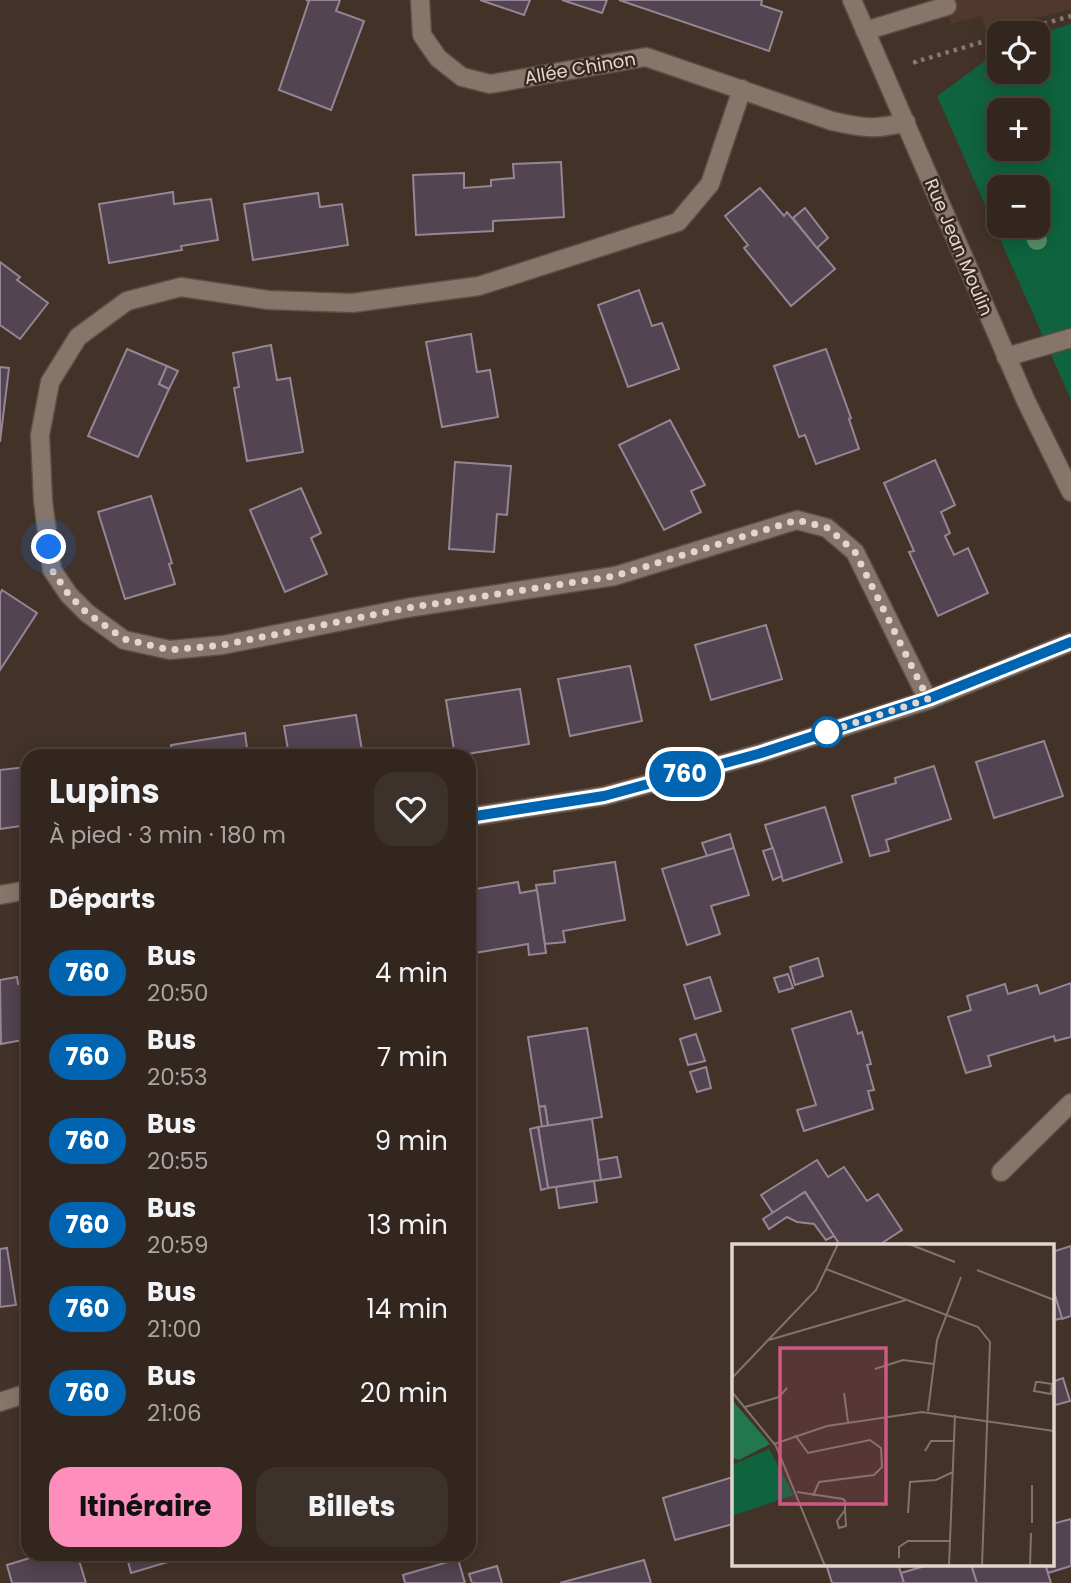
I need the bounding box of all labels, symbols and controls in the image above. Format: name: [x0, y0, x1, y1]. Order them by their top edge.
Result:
map controls: [987, 21, 1050, 238]
button: locate: [987, 21, 1050, 84]
street label: Allée Chinon: [522, 46, 638, 90]
button: +: [987, 98, 1050, 161]
street label: Rue Jean Moulin: [919, 175, 999, 319]
button: −: [987, 175, 1050, 238]
your location: [31, 529, 66, 564]
unlabelled marker: [812, 717, 842, 747]
line badge: 760: [645, 751, 725, 797]
text: 760: [663, 757, 707, 790]
text: Lupins: [49, 768, 160, 815]
button: heart: [374, 772, 448, 846]
text: À pied · 3 min · 180 m: [49, 819, 286, 851]
text: Départs: [49, 881, 155, 917]
text: Bus: [147, 938, 196, 974]
text: 4 min: [375, 955, 448, 991]
text: 760: [66, 956, 109, 989]
text: 20:50: [147, 977, 208, 1009]
text: Bus: [147, 1022, 196, 1058]
text: 7 min: [377, 1039, 448, 1075]
text: 760: [66, 1040, 109, 1073]
text: 20:53: [147, 1061, 208, 1093]
text: Bus: [147, 1106, 196, 1142]
text: 9 min: [375, 1123, 448, 1159]
text: 760: [66, 1124, 109, 1157]
text: 20:55: [147, 1145, 208, 1177]
text: Bus: [147, 1190, 196, 1226]
text: 13 min: [368, 1207, 448, 1243]
text: 760: [66, 1208, 109, 1241]
text: 20:59: [147, 1229, 209, 1261]
inset map: [732, 1244, 1054, 1566]
text: Bus: [147, 1274, 196, 1310]
text: 14 min: [367, 1291, 448, 1327]
text: 760: [66, 1292, 109, 1325]
text: 21:00: [147, 1313, 201, 1345]
text: Bus: [147, 1358, 196, 1394]
text: 20 min: [360, 1375, 448, 1411]
text: 760: [66, 1376, 109, 1409]
text: 21:06: [147, 1397, 202, 1429]
button: Itinéraire: [49, 1467, 242, 1547]
button: Billets: [256, 1467, 448, 1547]

